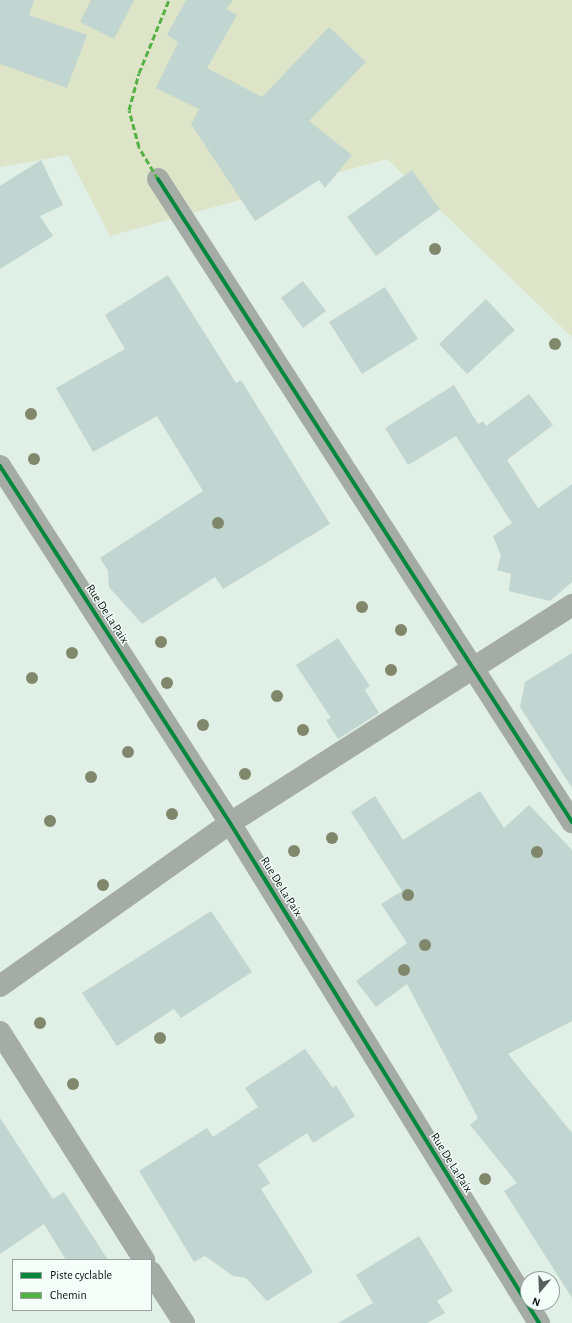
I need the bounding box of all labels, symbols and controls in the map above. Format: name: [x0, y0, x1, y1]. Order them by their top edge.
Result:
street label: Rue De La Paix: [83, 582, 131, 646]
street label: Rue De La Paix: [257, 855, 305, 919]
street label: Rue De La Paix: [427, 1131, 475, 1195]
legend: [12, 1259, 152, 1311]
text: Piste cyclable: [50, 1269, 112, 1281]
north arrow: [520, 1271, 560, 1311]
text: Chemin: [50, 1289, 87, 1301]
text: N: [531, 1295, 542, 1308]

